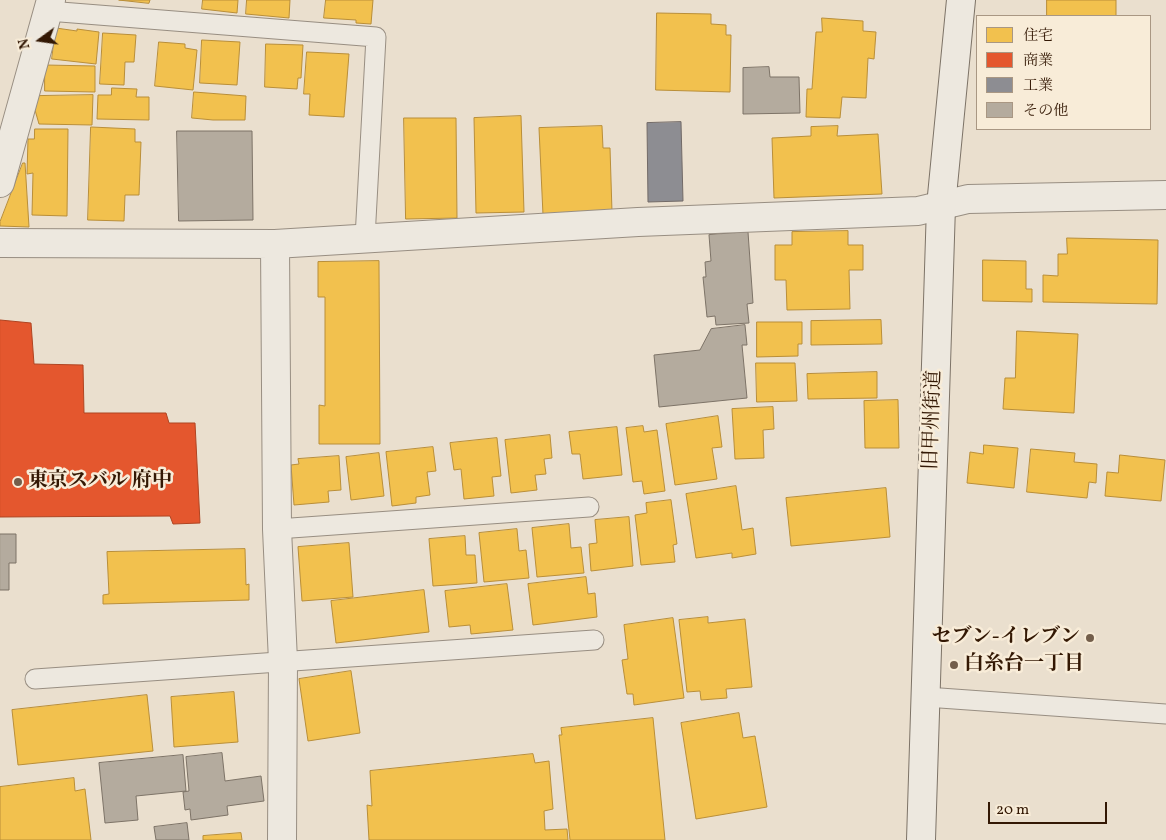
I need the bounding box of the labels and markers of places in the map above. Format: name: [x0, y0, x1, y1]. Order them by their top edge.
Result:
place label: 東京スバル 府中: [28, 470, 172, 494]
marker: 東京スバル 府中: [12, 476, 24, 488]
place label: セブン-イレブン: [932, 626, 1080, 650]
marker: セブン-イレブン: [1084, 632, 1096, 644]
place label: 白糸台一丁目: [964, 653, 1084, 677]
marker: 白糸台一丁目: [948, 659, 960, 671]

